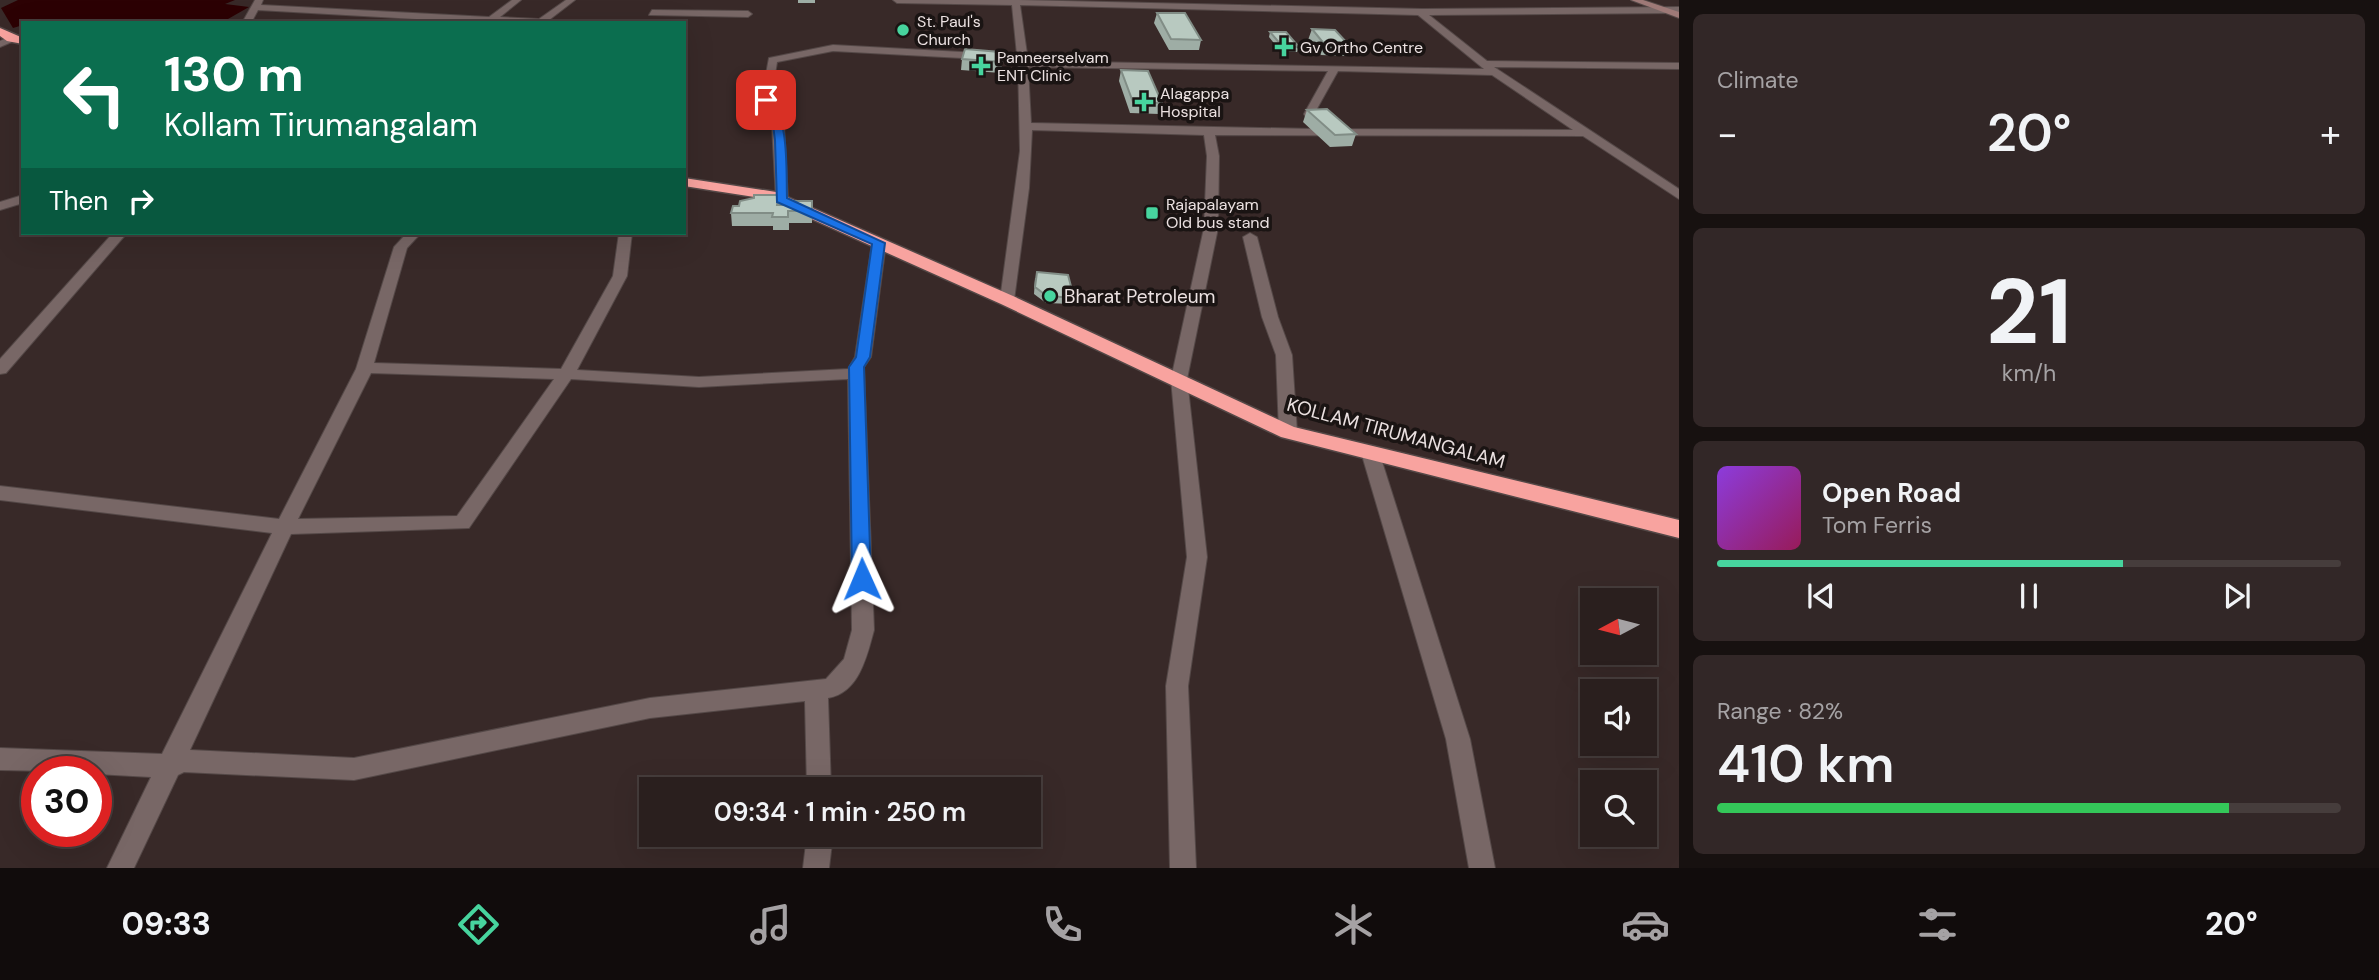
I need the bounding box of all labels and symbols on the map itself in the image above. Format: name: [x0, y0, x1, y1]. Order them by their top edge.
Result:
place label: St. Paul's Church: [917, 11, 981, 50]
marker: St. Paul's Church: [895, 22, 911, 38]
marker: Gv Ortho Centre: [1274, 37, 1294, 57]
place label: Gv Ortho Centre: [1300, 37, 1423, 58]
place label: Panneerselvam ENT Clinic: [997, 47, 1109, 86]
marker: Panneerselvam ENT Clinic: [971, 56, 991, 76]
pin: [736, 70, 796, 130]
place label: Alagappa Hospital: [1160, 83, 1229, 122]
marker: Alagappa Hospital: [1134, 92, 1154, 112]
place label: Rajapalayam Old bus stand: [1166, 194, 1270, 233]
marker: Rajapalayam Old bus stand: [1144, 205, 1160, 221]
place label: Bharat Petroleum: [1064, 284, 1216, 309]
marker: Bharat Petroleum: [1042, 288, 1058, 304]
street label: KOLLAM TIRUMANGALAM: [1284, 392, 1508, 474]
position arrow: [825, 542, 899, 616]
north arrow: [1580, 588, 1657, 665]
speed limit sign: 30: [21, 756, 112, 847]

